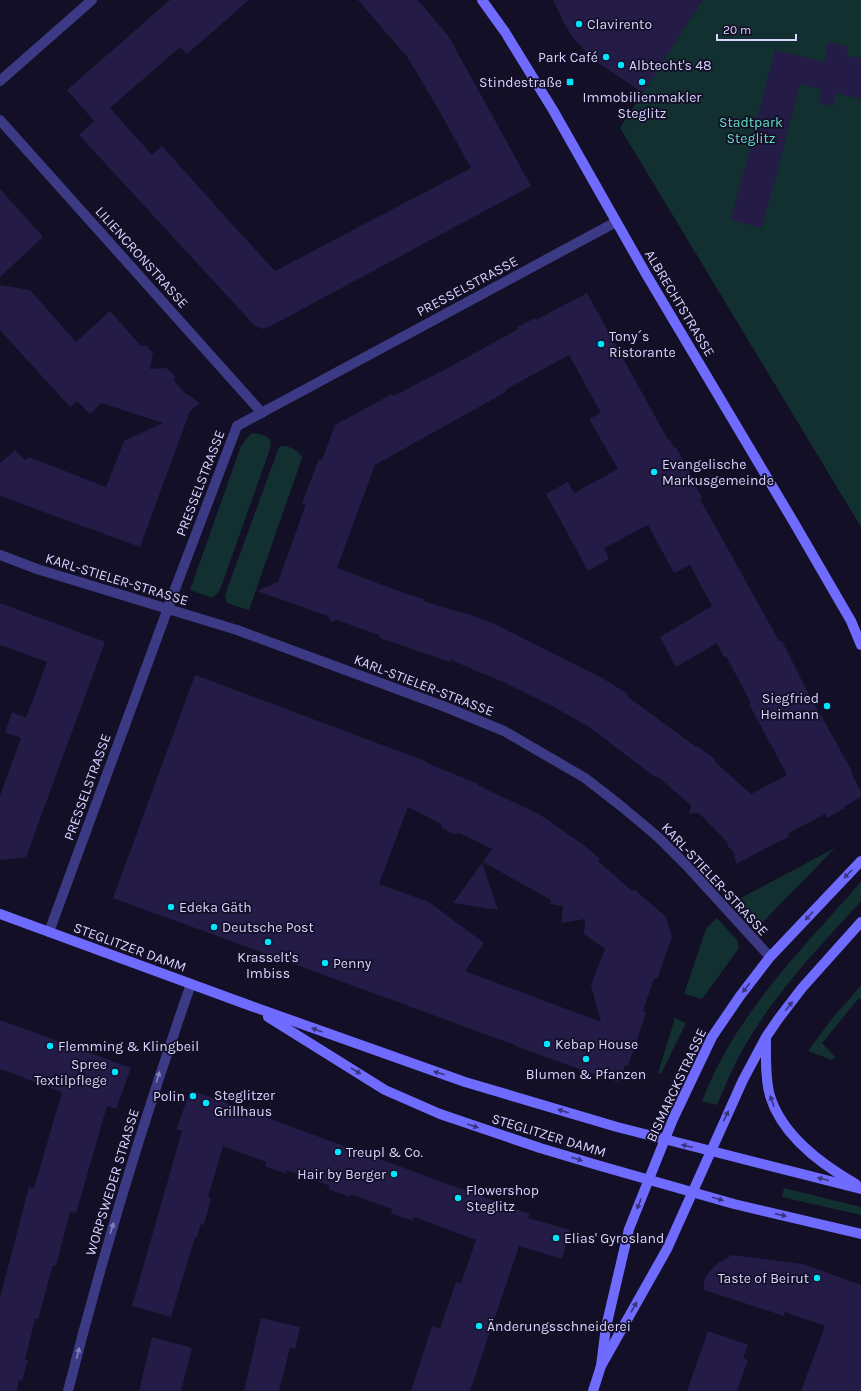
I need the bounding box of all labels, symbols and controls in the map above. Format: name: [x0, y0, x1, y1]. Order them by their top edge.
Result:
place label: Clavirento: [587, 16, 652, 33]
scale bar: [717, 16, 796, 42]
marker: Clavirento: [574, 19, 584, 29]
text: 20 m: [723, 23, 751, 37]
place label: Park Café: [538, 49, 598, 66]
marker: Park Café: [601, 52, 611, 62]
place label: Albtecht's 48: [629, 57, 712, 74]
marker: Albtecht's 48: [616, 60, 626, 70]
place label: Stindestraße: [479, 74, 562, 91]
marker: Stindestraße: [565, 77, 575, 87]
marker: Immobilienmakler Steglitz: [637, 77, 647, 87]
place label: Immobilienmakler Steglitz: [583, 89, 702, 122]
park label: Stadtpark Steglitz: [719, 114, 783, 147]
street label: LILIENCRONSTRASSE: [91, 203, 192, 312]
street label: ALBRECHTSTRASSE: [641, 247, 718, 360]
street label: PRESSELSTRASSE: [414, 253, 521, 320]
place label: Tony´s Ristorante: [609, 328, 676, 361]
marker: Tony´s Ristorante: [596, 339, 606, 349]
street label: PRESSELSTRASSE: [172, 428, 229, 539]
place label: Evangelische Markusgemeinde: [662, 456, 774, 489]
marker: Evangelische Markusgemeinde: [649, 467, 659, 477]
street label: KARL-STIELER-STRASSE: [43, 550, 190, 609]
street label: KARL-STIELER-STRASSE: [351, 651, 496, 720]
place label: Siegfried Heimann: [761, 690, 819, 723]
marker: Siegfried Heimann: [822, 701, 832, 711]
street label: PRESSELSTRASSE: [60, 731, 115, 843]
street label: KARL-STIELER-STRASSE: [658, 819, 772, 939]
one-way arrow: [844, 869, 853, 879]
place label: Edeka Gäth: [179, 899, 252, 916]
marker: Edeka Gäth: [166, 902, 176, 912]
one-way arrow: [804, 911, 814, 921]
street label: STEGLITZER DAMM: [71, 919, 189, 976]
place label: Deutsche Post: [222, 919, 314, 936]
marker: Deutsche Post: [209, 922, 219, 932]
marker: Krasselt's Imbiss: [263, 937, 273, 947]
place label: Krasselt's Imbiss: [237, 949, 299, 982]
place label: Penny: [333, 955, 372, 972]
marker: Penny: [320, 958, 330, 968]
one-way arrow: [742, 983, 750, 994]
one-way arrow: [784, 1000, 793, 1011]
one-way arrow: [310, 1026, 322, 1032]
street label: BISMARCKSTRASSE: [643, 1026, 710, 1145]
place label: Kebap House: [555, 1036, 638, 1053]
place label: Flemming & Klingbeil: [58, 1038, 199, 1055]
marker: Kebap House: [542, 1039, 552, 1049]
marker: Flemming & Klingbeil: [45, 1041, 55, 1051]
marker: Blumen & Pfanzen: [581, 1054, 591, 1064]
place label: Spree Textilpflege: [34, 1056, 107, 1089]
place label: Blumen & Pfanzen: [526, 1066, 646, 1083]
marker: Spree Textilpflege: [110, 1067, 120, 1077]
one-way arrow: [350, 1068, 362, 1075]
one-way arrow: [155, 1070, 161, 1082]
one-way arrow: [433, 1070, 445, 1076]
place label: Steglitzer Grillhaus: [214, 1087, 276, 1120]
place label: Polin: [153, 1088, 185, 1105]
marker: Polin: [188, 1091, 198, 1101]
one-way arrow: [769, 1094, 775, 1106]
marker: Steglitzer Grillhaus: [201, 1098, 211, 1108]
street label: WORPSWEDER STRASSE: [82, 1107, 143, 1258]
one-way arrow: [557, 1108, 569, 1114]
street label: STEGLITZER DAMM: [490, 1110, 608, 1161]
one-way arrow: [723, 1110, 729, 1121]
one-way arrow: [468, 1123, 480, 1129]
one-way arrow: [681, 1142, 694, 1148]
place label: Treupl & Co.: [346, 1144, 424, 1161]
marker: Treupl & Co.: [333, 1147, 343, 1157]
one-way arrow: [572, 1157, 584, 1163]
place label: Hair by Berger: [297, 1166, 387, 1183]
marker: Hair by Berger: [389, 1169, 399, 1179]
one-way arrow: [817, 1176, 829, 1182]
place label: Flowershop Steglitz: [466, 1182, 539, 1215]
marker: Flowershop Steglitz: [453, 1193, 463, 1203]
one-way arrow: [712, 1196, 724, 1202]
one-way arrow: [635, 1199, 641, 1211]
one-way arrow: [776, 1212, 788, 1218]
one-way arrow: [109, 1222, 115, 1234]
place label: Elias' Gyrosland: [564, 1230, 664, 1247]
marker: Elias' Gyrosland: [551, 1233, 561, 1243]
place label: Taste of Beirut: [718, 1270, 809, 1287]
marker: Taste of Beirut: [812, 1273, 822, 1283]
one-way arrow: [631, 1301, 638, 1313]
place label: Änderungsschneiderei: [487, 1318, 631, 1335]
marker: Änderungsschneiderei: [474, 1321, 484, 1331]
one-way arrow: [75, 1347, 81, 1359]

